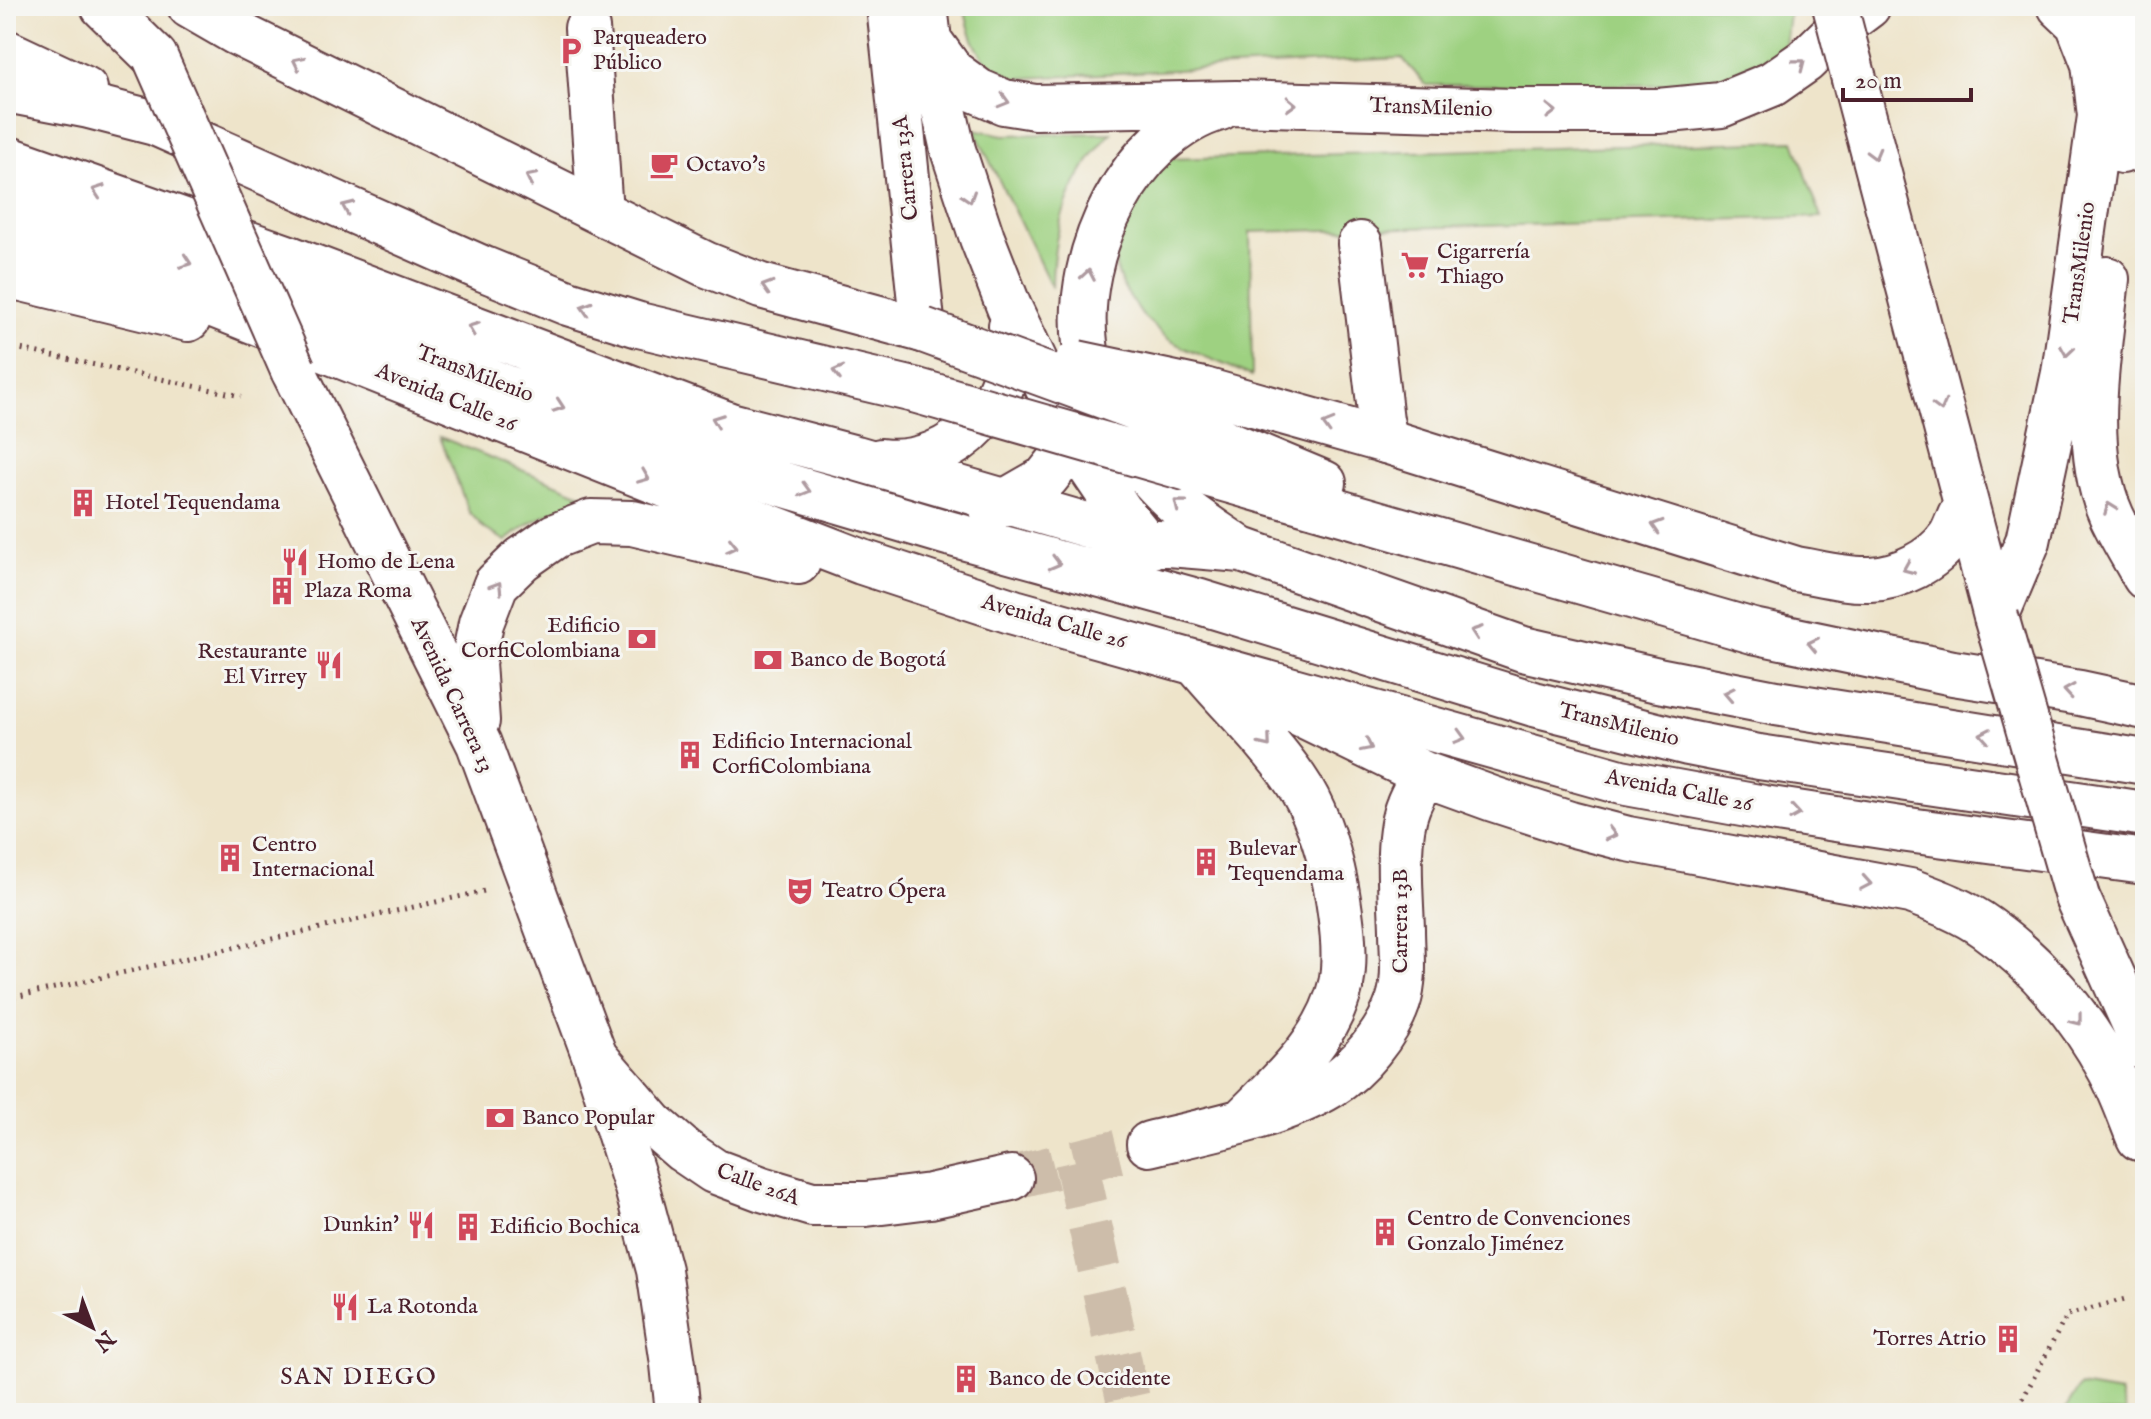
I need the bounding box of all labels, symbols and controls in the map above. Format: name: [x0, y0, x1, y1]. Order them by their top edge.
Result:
place label: Parqueadero Público: [593, 24, 707, 77]
parking icon: Parqueadero Público: [556, 36, 586, 66]
scale bar: [1843, 52, 1971, 102]
one-way arrow: [292, 56, 307, 72]
one-way arrow: [1791, 59, 1806, 73]
text: 20 m: [1855, 66, 1902, 97]
one-way arrow: [997, 91, 1010, 108]
street label: TransMilenio: [1369, 92, 1493, 124]
one-way arrow: [1285, 96, 1298, 113]
one-way arrow: [1545, 102, 1558, 120]
street label: Carrera 13A: [886, 113, 925, 222]
one-way arrow: [1865, 147, 1881, 161]
cafe icon: Octavo's: [649, 150, 679, 180]
place label: Octavo's: [686, 151, 766, 179]
one-way arrow: [525, 172, 540, 187]
one-way arrow: [91, 184, 105, 200]
one-way arrow: [959, 190, 975, 204]
street label: TransMilenio: [2058, 200, 2102, 326]
one-way arrow: [341, 201, 355, 217]
place label: Cigarrería Thiago: [1437, 238, 1530, 291]
supermarket icon: Cigarrería Thiago: [1400, 250, 1430, 280]
one-way arrow: [178, 253, 192, 269]
one-way arrow: [1079, 268, 1096, 282]
one-way arrow: [760, 280, 774, 296]
one-way arrow: [580, 302, 594, 318]
one-way arrow: [467, 321, 481, 338]
street label: TransMilenio: [412, 339, 538, 409]
one-way arrow: [2059, 344, 2076, 358]
street label: Avenida Calle 26: [371, 357, 521, 439]
one-way arrow: [832, 364, 846, 381]
one-way arrow: [552, 396, 566, 412]
one-way arrow: [1931, 398, 1948, 412]
one-way arrow: [710, 413, 724, 429]
one-way arrow: [1321, 418, 1335, 434]
one-way arrow: [636, 468, 650, 484]
one-way arrow: [798, 481, 812, 498]
building icon: Hotel Tequendama: [68, 488, 98, 518]
place label: Hotel Tequendama: [105, 489, 280, 517]
one-way arrow: [1174, 500, 1189, 514]
one-way arrow: [2103, 502, 2119, 516]
one-way arrow: [1650, 519, 1664, 535]
one-way arrow: [724, 537, 738, 554]
restaurant icon: Homo de Lena: [280, 547, 310, 577]
place label: Homo de Lena: [317, 548, 455, 576]
one-way arrow: [1047, 553, 1061, 570]
one-way arrow: [1901, 559, 1916, 575]
building icon: Plaza Roma: [267, 576, 297, 606]
place label: Plaza Roma: [304, 577, 412, 605]
one-way arrow: [488, 581, 503, 595]
street label: Avenida Calle 26: [977, 588, 1130, 656]
street label: Avenida Carrera 13: [403, 612, 500, 777]
place label: Edificio CorfiColombiana: [461, 612, 620, 665]
bank icon: Edificio CorfiColombiana: [627, 624, 657, 654]
one-way arrow: [1470, 626, 1484, 642]
one-way arrow: [1807, 636, 1820, 653]
place label: Restaurante El Virrey: [197, 638, 307, 691]
bank icon: Banco de Bogotá: [753, 645, 783, 675]
place label: Banco de Bogotá: [790, 646, 946, 674]
restaurant icon: Restaurante El Virrey: [314, 650, 344, 680]
one-way arrow: [2062, 684, 2075, 701]
one-way arrow: [1722, 686, 1735, 703]
street label: TransMilenio: [1556, 697, 1682, 754]
one-way arrow: [1452, 727, 1466, 744]
one-way arrow: [1978, 727, 1992, 744]
place label: Edificio Internacional CorfiColombiana: [712, 728, 912, 781]
one-way arrow: [1256, 733, 1271, 748]
one-way arrow: [1358, 736, 1373, 752]
building icon: Edificio Internacional CorfiColombiana: [675, 740, 705, 770]
street label: Avenida Calle 26: [1602, 763, 1756, 819]
one-way arrow: [1788, 804, 1802, 821]
one-way arrow: [1603, 825, 1617, 842]
place label: Centro Internacional: [252, 831, 374, 884]
place label: Bulevar Tequendama: [1228, 835, 1345, 888]
building icon: Centro Internacional: [215, 843, 245, 873]
building icon: Bulevar Tequendama: [1191, 847, 1221, 877]
street label: Carrera 13B: [1387, 869, 1415, 973]
one-way arrow: [1859, 873, 1873, 890]
theatre icon: Teatro Ópera: [785, 876, 815, 906]
place label: Teatro Ópera: [822, 877, 946, 905]
one-way arrow: [2068, 1011, 2082, 1026]
bank icon: Banco Popular: [485, 1103, 515, 1133]
place label: Banco Popular: [522, 1104, 655, 1132]
street label: Calle 26A: [713, 1157, 805, 1213]
place label: Centro de Convenciones Gonzalo Jiménez: [1407, 1205, 1630, 1258]
restaurant icon: Dunkin': [406, 1210, 436, 1240]
place label: Dunkin': [323, 1211, 399, 1239]
building icon: Edificio Bochica: [453, 1212, 483, 1242]
place label: Edificio Bochica: [490, 1213, 640, 1241]
building icon: Centro de Convenciones Gonzalo Jiménez: [1370, 1217, 1400, 1247]
north arrow: [52, 1287, 132, 1367]
restaurant icon: La Rotonda: [330, 1292, 360, 1322]
place label: La Rotonda: [367, 1293, 478, 1321]
text: N: [88, 1323, 121, 1357]
building icon: Torres Atrio: [1993, 1324, 2023, 1354]
place label: Torres Atrio: [1873, 1325, 1986, 1353]
district label: SAN DIEGO: [280, 1362, 438, 1393]
building icon: Banco de Occidente: [951, 1364, 981, 1394]
place label: Banco de Occidente: [988, 1365, 1171, 1393]

